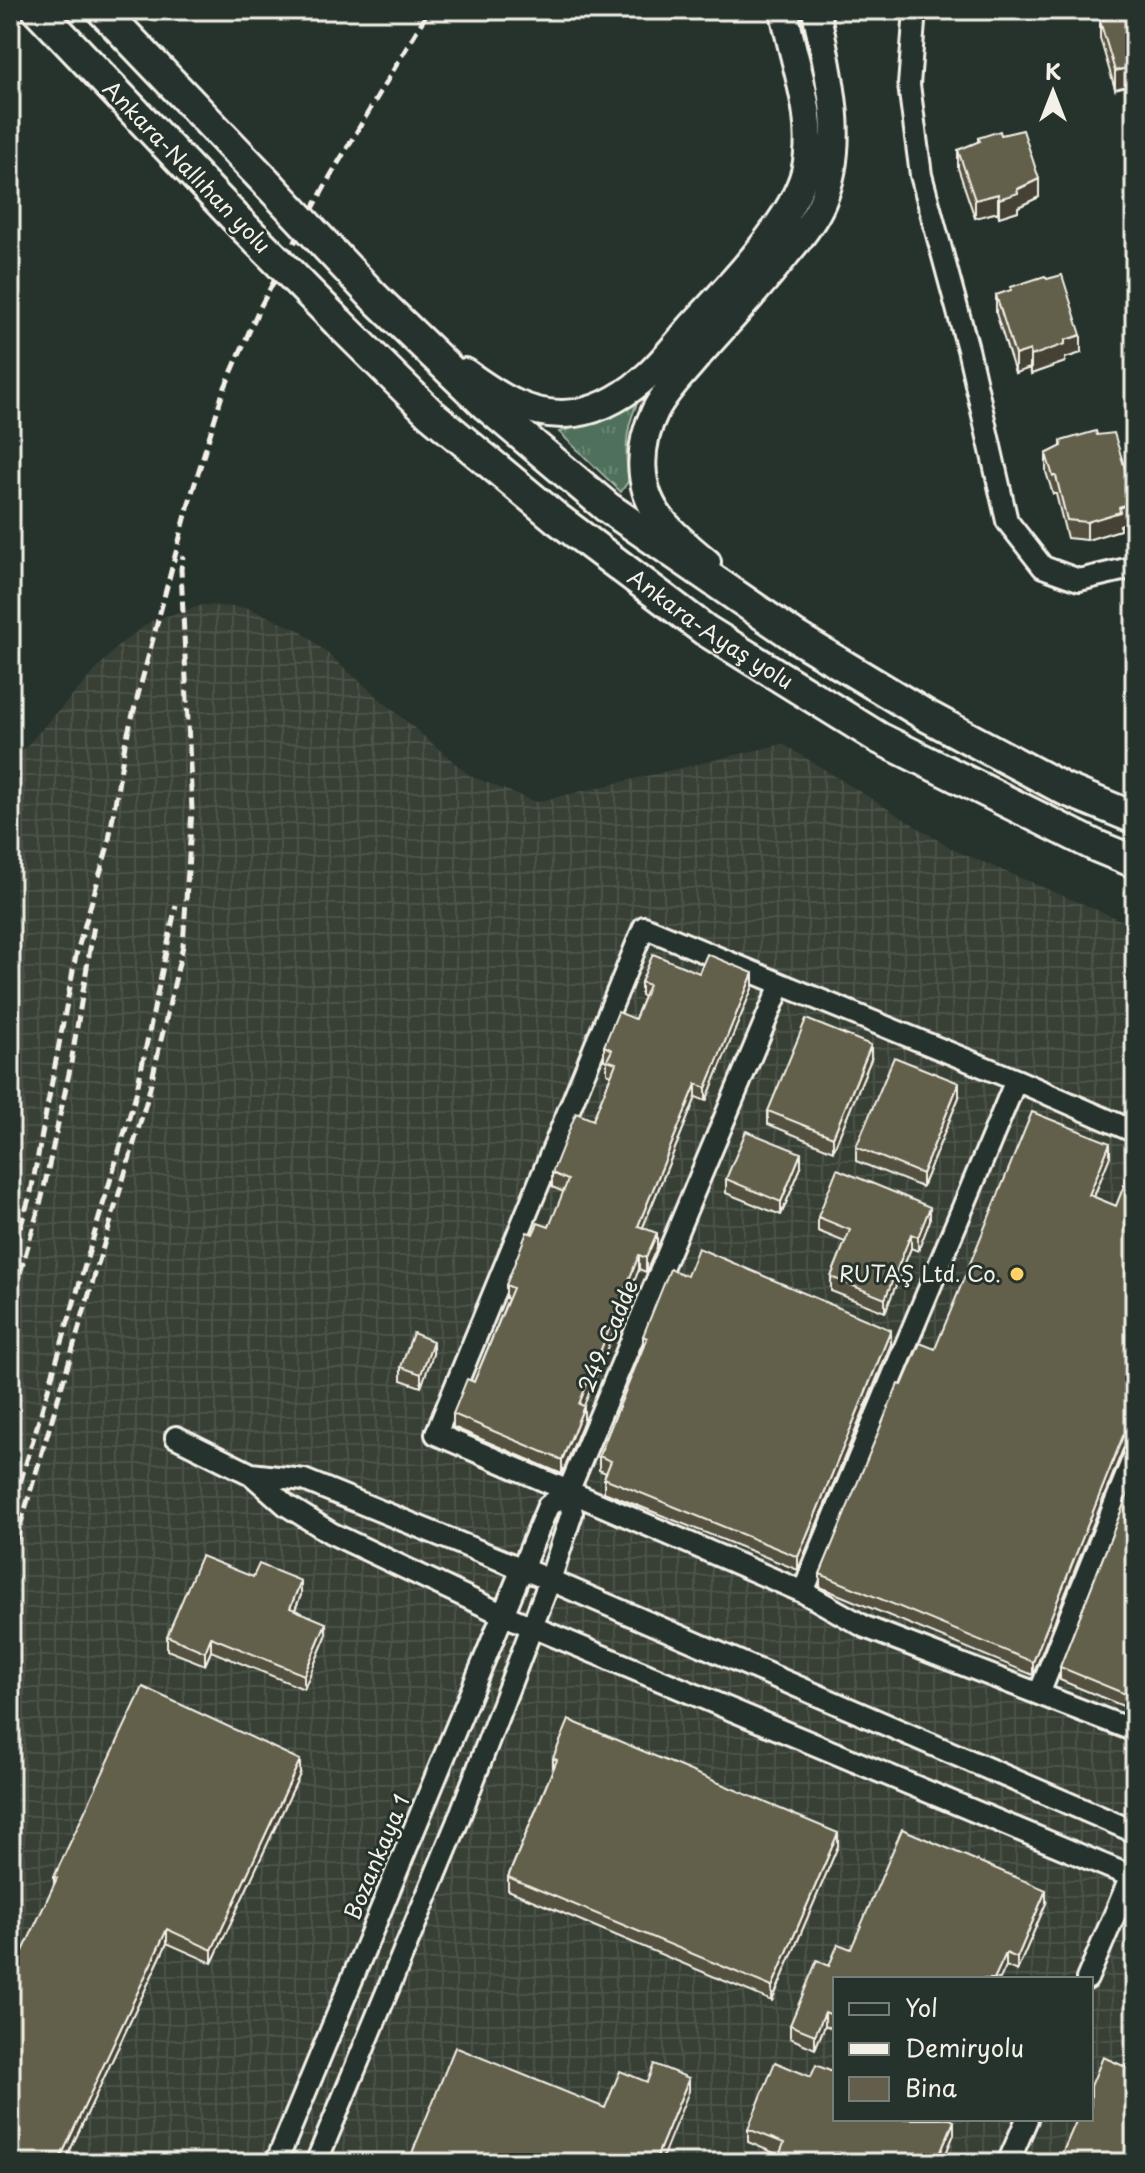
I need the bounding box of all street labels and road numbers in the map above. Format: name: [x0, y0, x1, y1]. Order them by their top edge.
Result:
street label: Ankara-Nallıhan yolu: [97, 72, 280, 260]
street label: Ankara-Ayaş yolu: [622, 560, 801, 696]
street label: 249. Cadde: [568, 1274, 645, 1397]
street label: Bozankaya 1: [334, 1789, 417, 1924]

